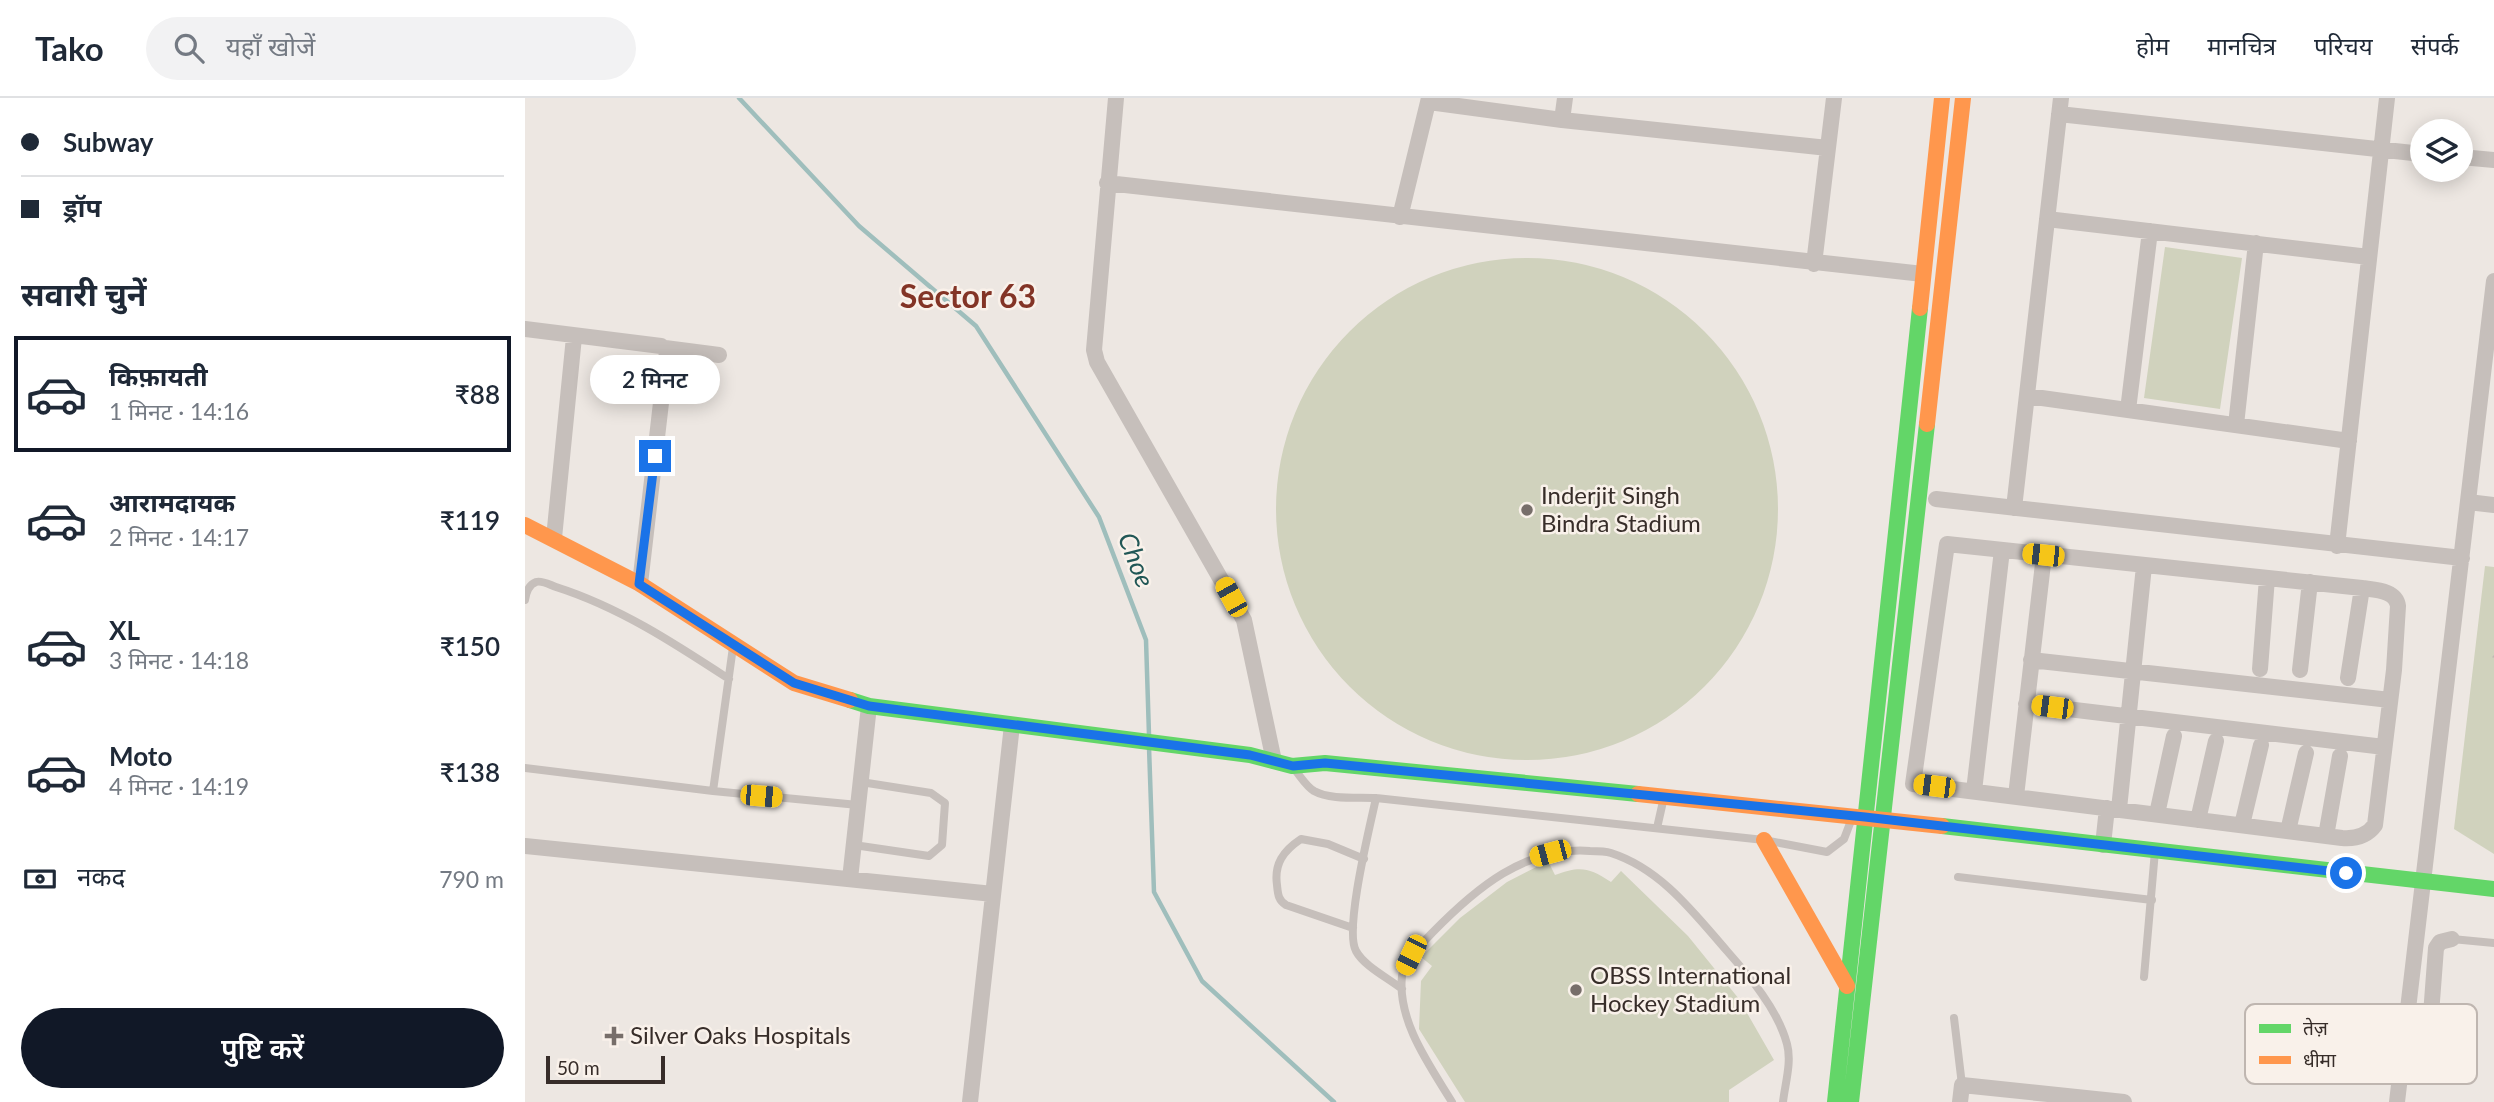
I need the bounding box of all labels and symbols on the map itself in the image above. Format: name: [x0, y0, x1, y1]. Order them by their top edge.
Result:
district label: Sector 63: [900, 276, 1036, 315]
callout: 2 मिनट: [590, 354, 720, 404]
route end: [639, 440, 671, 472]
place label: Inderjit Singh Bindra Stadium: [1541, 480, 1701, 537]
marker: Inderjit Singh Bindra Stadium: [1519, 502, 1535, 518]
water label: Choe: [1112, 528, 1162, 591]
car: [2022, 542, 2065, 568]
car: [1212, 574, 1251, 620]
car: [2030, 694, 2075, 720]
car: [1912, 773, 1957, 799]
car: [740, 784, 783, 808]
car: [1527, 837, 1574, 869]
route start: [2330, 857, 2362, 889]
car: [1393, 932, 1430, 978]
place label: OBSS International Hockey Stadium: [1590, 960, 1791, 1017]
marker: OBSS International Hockey Stadium: [1568, 982, 1584, 998]
legend: [2245, 1004, 2477, 1084]
text: तेज़: [2303, 1016, 2329, 1039]
place label: Silver Oaks Hospitals: [630, 1020, 851, 1049]
marker: Silver Oaks Hospitals: [604, 1026, 624, 1046]
text: धीमा: [2303, 1048, 2337, 1071]
scale bar: [546, 1053, 665, 1085]

